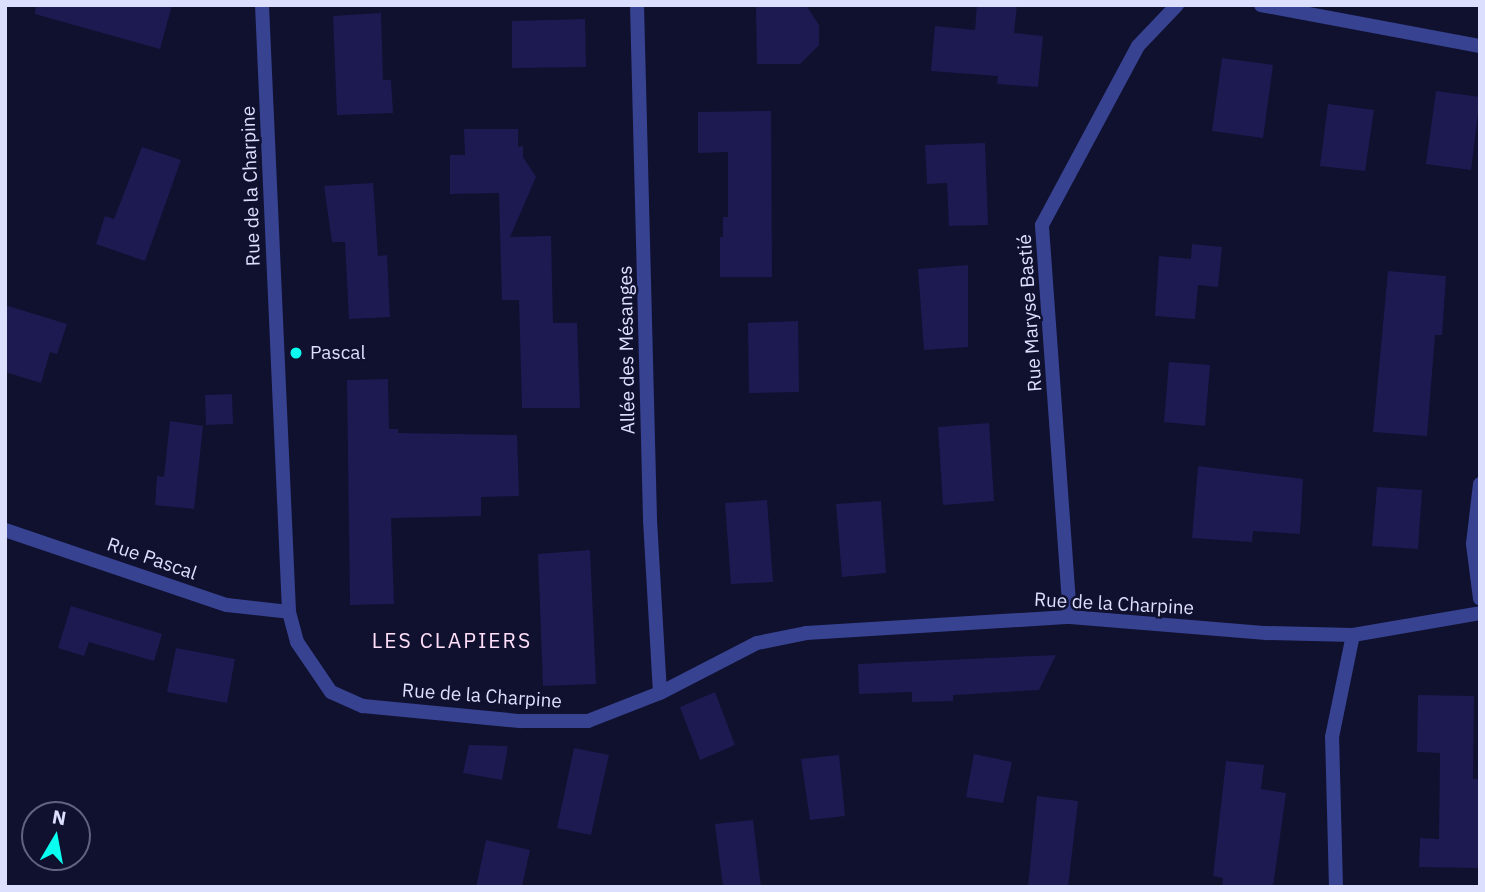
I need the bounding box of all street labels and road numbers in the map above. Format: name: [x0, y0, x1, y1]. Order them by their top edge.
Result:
street label: Rue de la Charpine: [237, 105, 265, 267]
street label: Rue Maryse Bastié: [1013, 234, 1047, 392]
street label: Allée des Mésanges: [614, 266, 640, 434]
street label: Rue Pascal: [104, 533, 200, 585]
street label: Rue de la Charpine: [1033, 588, 1195, 620]
street label: Rue de la Charpine: [401, 679, 563, 713]

